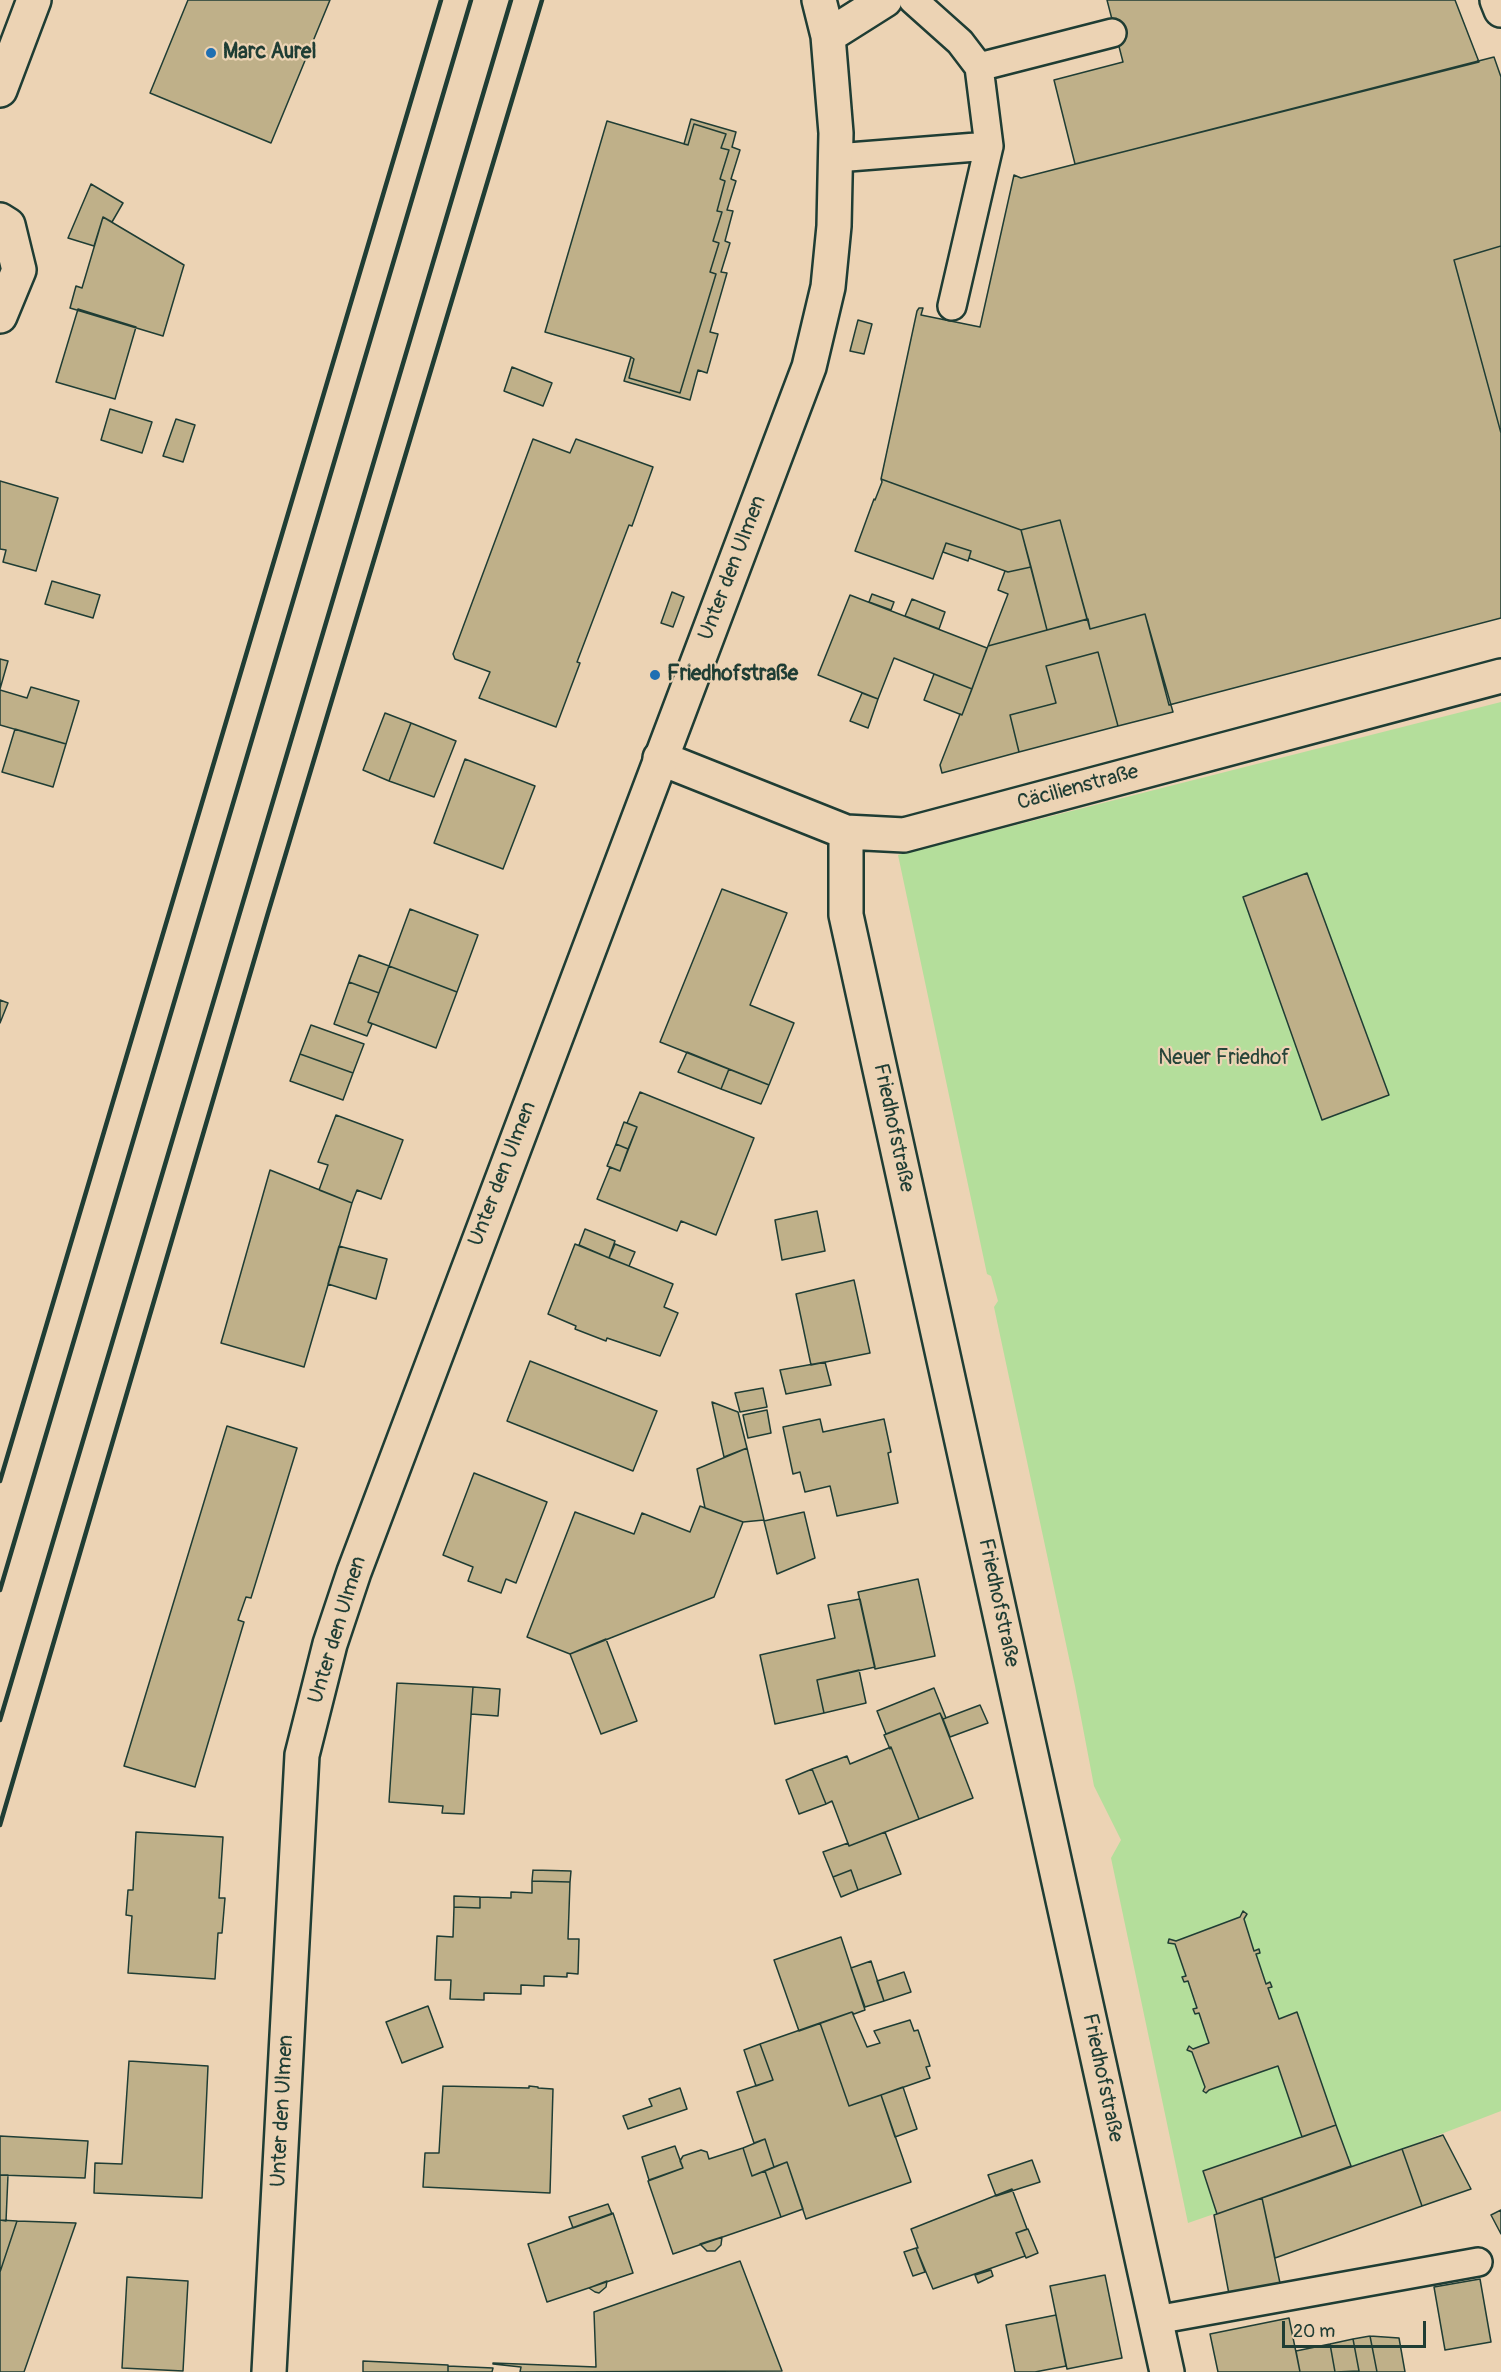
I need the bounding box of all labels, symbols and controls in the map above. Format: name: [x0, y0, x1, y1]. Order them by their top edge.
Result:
place label: Marc Aurel: [223, 40, 316, 66]
marker: Marc Aurel: [204, 46, 218, 60]
street label: Unter den Ulmen: [694, 492, 772, 644]
place label: Friedhofstraße: [667, 662, 798, 688]
marker: Friedhofstraße: [648, 668, 662, 682]
street label: Cäcilienstraße: [1015, 760, 1141, 816]
park label: Neuer Friedhof: [1158, 1046, 1290, 1072]
street label: Friedhofstraße: [867, 1061, 919, 1195]
street label: Unter den Ulmen: [464, 1098, 542, 1250]
street label: Friedhofstraße: [972, 1536, 1024, 1670]
street label: Unter den Ulmen: [304, 1553, 372, 1707]
street label: Friedhofstraße: [1076, 2011, 1128, 2145]
street label: Unter den Ulmen: [266, 2034, 300, 2188]
scale bar: [1285, 2309, 1429, 2347]
text: 20 m: [1293, 2320, 1335, 2343]

